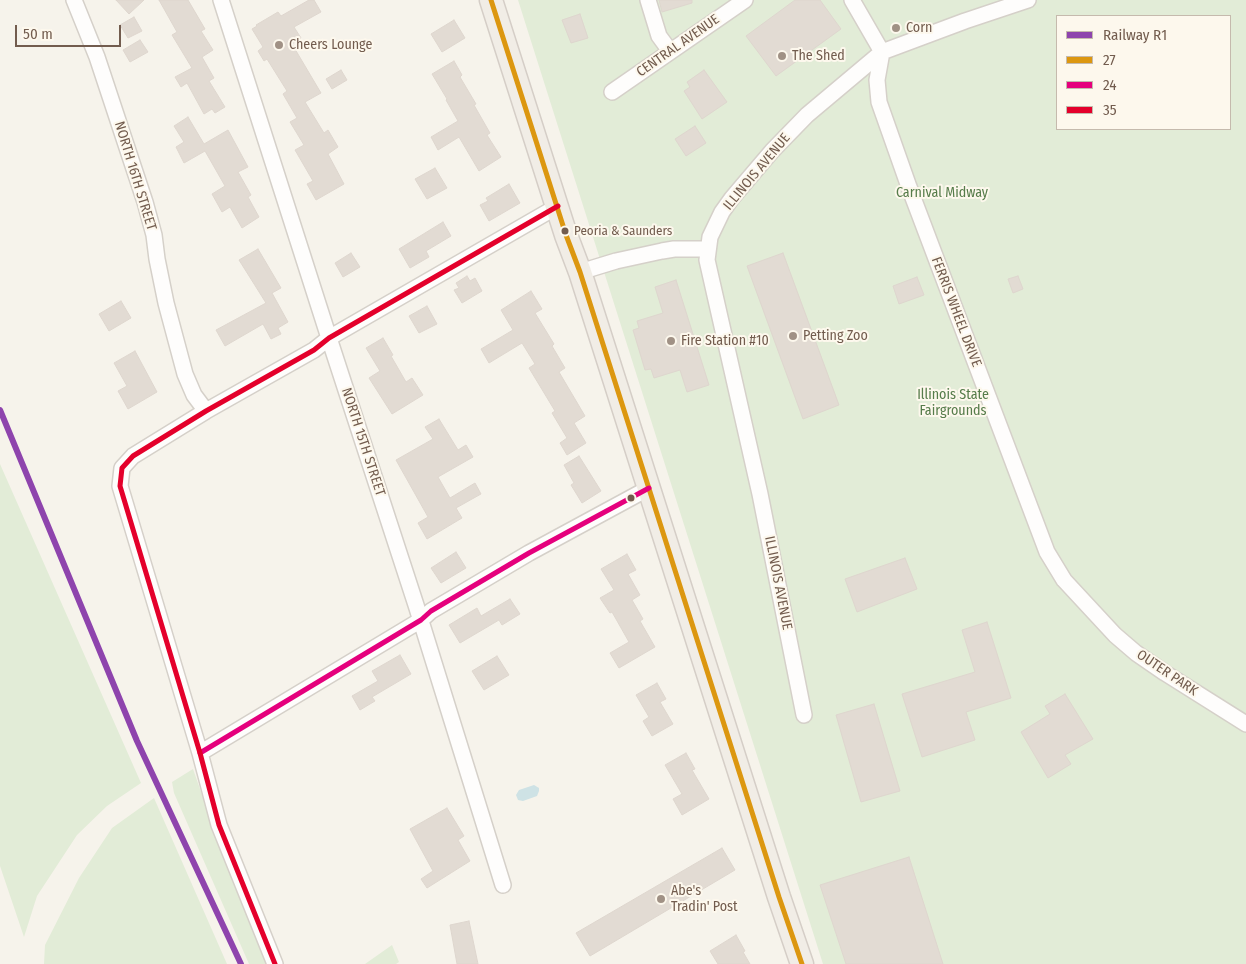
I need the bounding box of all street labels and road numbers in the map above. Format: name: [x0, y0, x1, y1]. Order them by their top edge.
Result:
street label: CENTRAL AVENUE: [633, 11, 723, 81]
street label: NORTH 16TH STREET: [110, 119, 160, 233]
street label: ILLINOIS AVENUE: [720, 130, 794, 214]
street label: FERRIS WHEEL DRIVE: [927, 255, 985, 369]
street label: NORTH 15TH STREET: [338, 386, 388, 498]
street label: ILLINOIS AVENUE: [761, 535, 795, 631]
street label: OUTER PARK: [1133, 646, 1201, 700]

